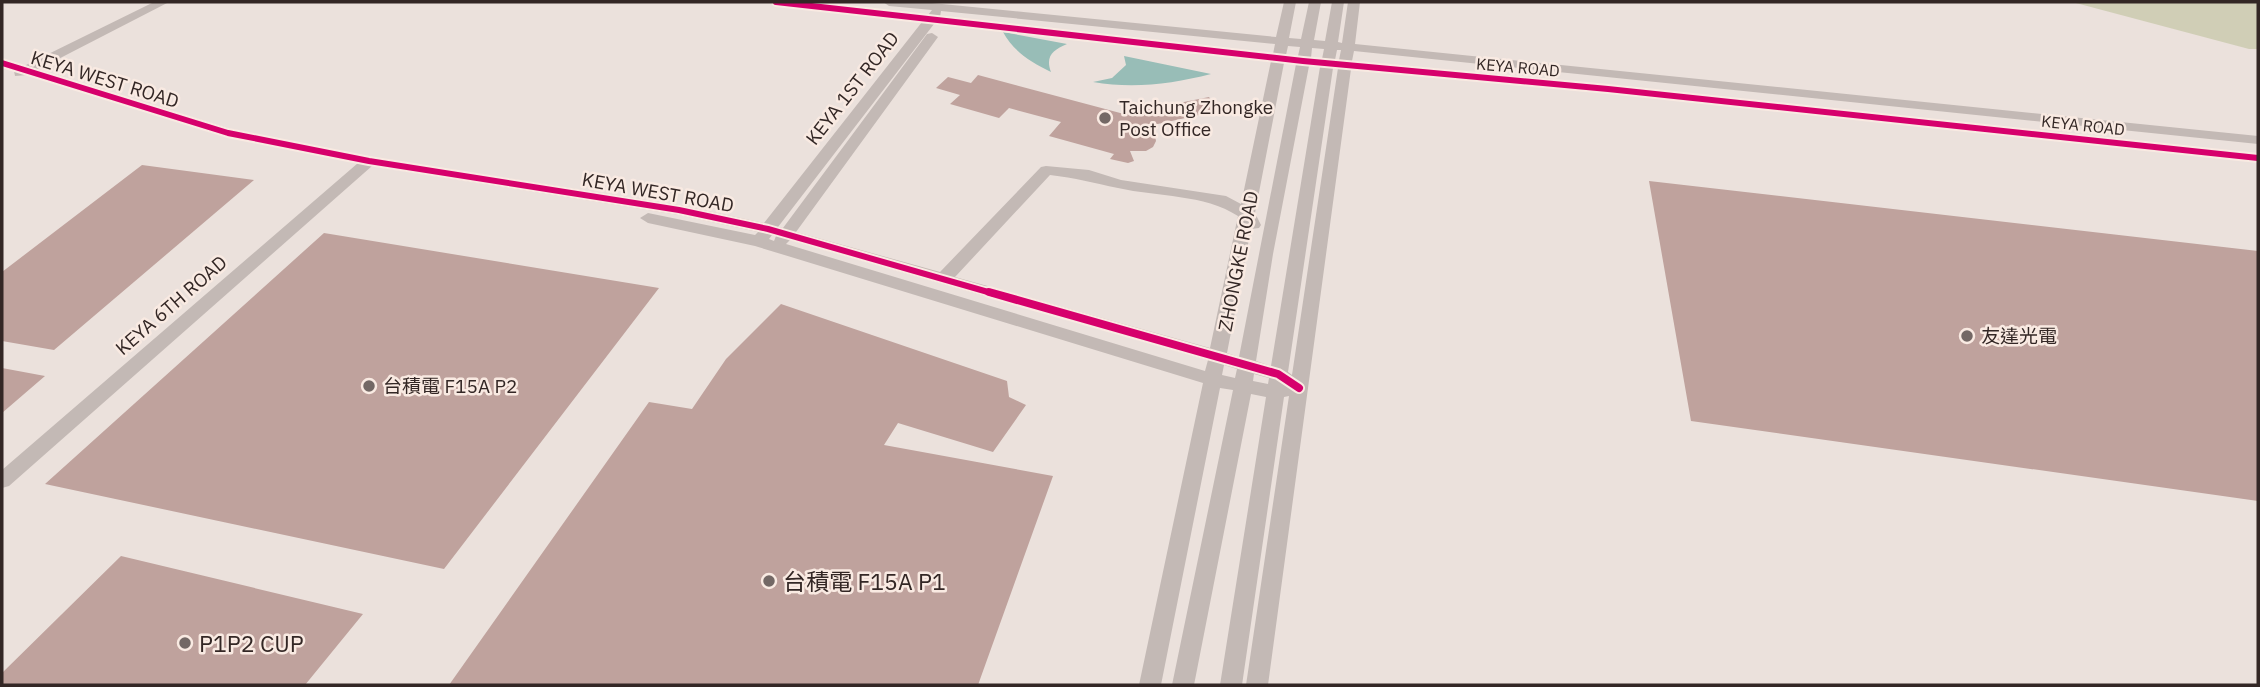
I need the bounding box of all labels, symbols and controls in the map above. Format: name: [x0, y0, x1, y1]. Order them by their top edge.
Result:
street label: KEYA 1ST ROAD: [800, 27, 904, 149]
street label: KEYA WEST ROAD: [28, 45, 182, 113]
street label: KEYA ROAD: [1475, 53, 1561, 81]
place label: Taichung Zhongke Post Office: [1119, 95, 1273, 141]
marker: Taichung Zhongke Post Office: [1097, 110, 1113, 126]
street label: KEYA ROAD: [2040, 111, 2126, 139]
street label: KEYA WEST ROAD: [580, 167, 736, 217]
street label: ZHONGKE ROAD: [1213, 189, 1263, 333]
street label: KEYA 6TH ROAD: [110, 250, 232, 360]
place label: 友達光電: [1981, 324, 2057, 348]
marker: 友達光電: [1959, 328, 1975, 344]
place label: 台積電 F15A P2: [383, 374, 517, 398]
marker: 台積電 F15A P2: [361, 378, 377, 394]
place label: 台積電 F15A P1: [783, 566, 946, 596]
marker: 台積電 F15A P1: [761, 573, 777, 589]
place label: P1P2 CUP: [199, 628, 304, 658]
marker: P1P2 CUP: [177, 635, 193, 651]

